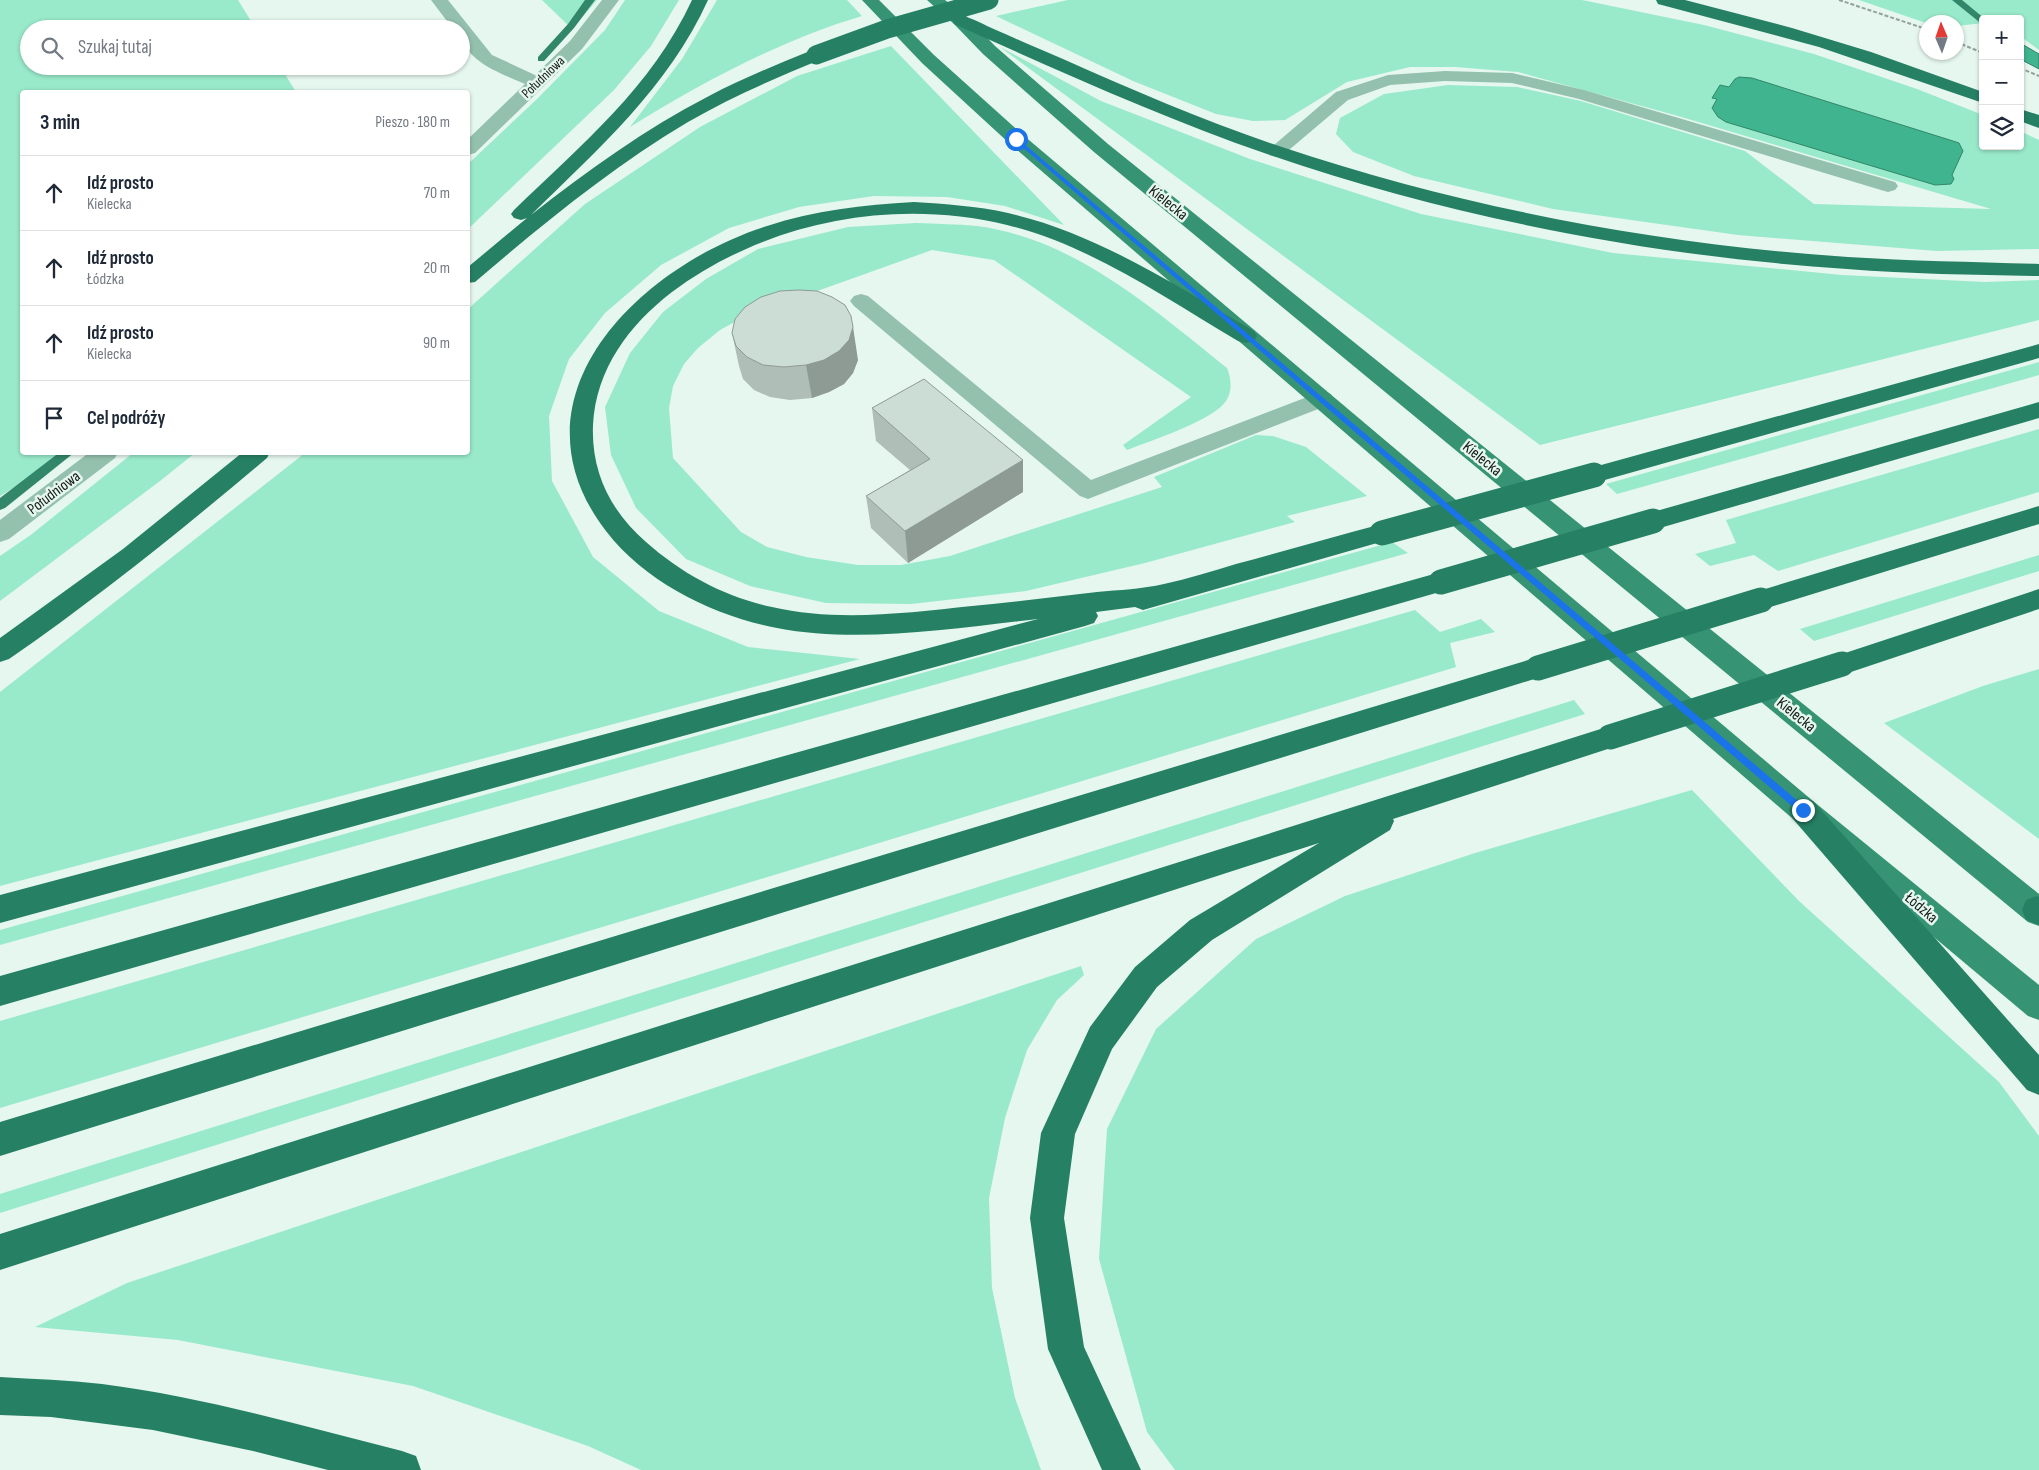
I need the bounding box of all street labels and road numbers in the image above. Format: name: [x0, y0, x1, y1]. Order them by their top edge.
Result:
street label: Południowa: [518, 52, 568, 102]
street label: Kielecka: [1145, 182, 1191, 224]
street label: Kielecka: [1459, 438, 1505, 480]
street label: Południowa: [24, 467, 84, 519]
street label: Kielecka: [1773, 694, 1819, 736]
street label: Łódzka: [1900, 888, 1941, 927]

